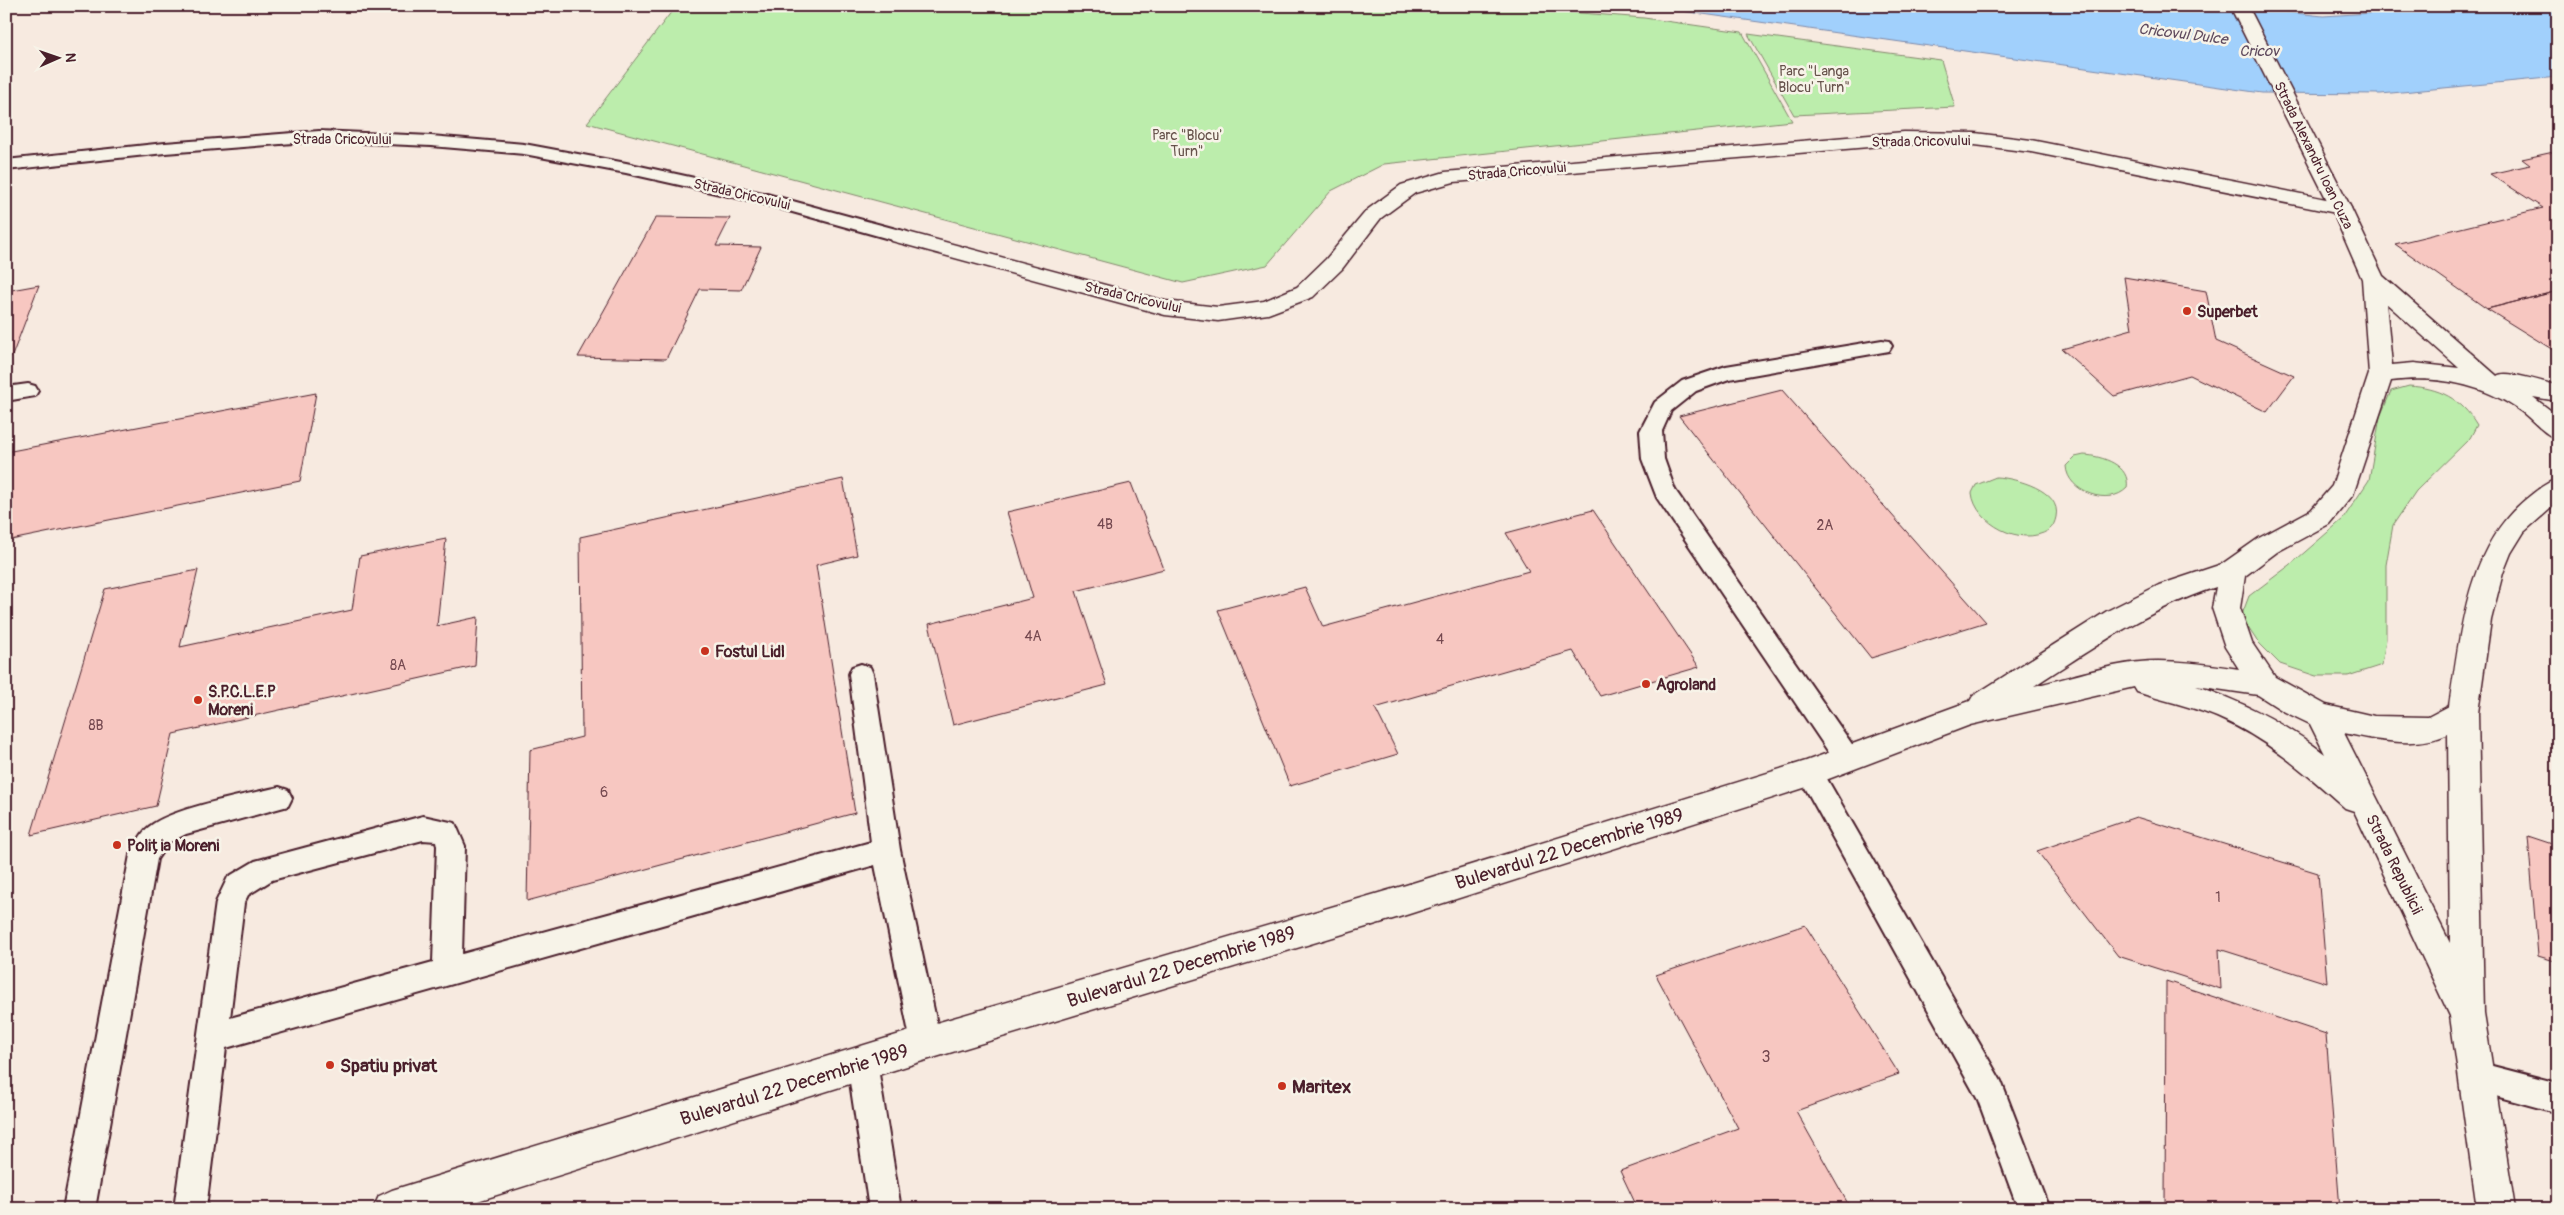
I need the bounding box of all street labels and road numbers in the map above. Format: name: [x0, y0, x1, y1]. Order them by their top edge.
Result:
street label: Strada Alexandru Ioan Cuza: [2270, 79, 2357, 232]
street label: Strada Cricovului: [293, 131, 392, 148]
street label: Strada Cricovului: [1872, 132, 1971, 151]
street label: Strada Cricovului: [1467, 159, 1567, 184]
street label: Strada Cricovului: [692, 175, 792, 214]
street label: Strada Cricovului: [1083, 278, 1183, 317]
street label: Bulevardul 22 Decembrie 1989: [1452, 803, 1686, 895]
street label: Strada Republicii: [2361, 811, 2427, 918]
street label: Bulevardul 22 Decembrie 1989: [1064, 921, 1298, 1013]
street label: Bulevardul 22 Decembrie 1989: [677, 1039, 911, 1131]

